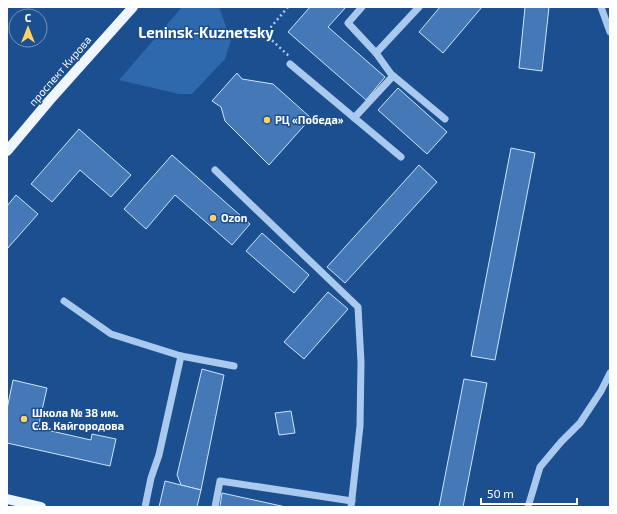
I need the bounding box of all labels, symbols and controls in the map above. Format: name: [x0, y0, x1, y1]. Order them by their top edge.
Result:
north arrow: [8, 8, 48, 48]
text: С: [25, 11, 32, 24]
district label: Leninsk-Kuznetsky: [138, 23, 274, 42]
street label: проспект Кирова: [26, 33, 94, 108]
place label: РЦ «Победа»: [275, 113, 344, 126]
marker: РЦ «Победа»: [262, 115, 272, 125]
place label: Ozon: [221, 211, 247, 224]
marker: Ozon: [208, 213, 218, 223]
place label: Школа № 38 им. С.В. Кайгородова: [32, 406, 124, 432]
marker: Школа № 38 им. С.В. Кайгородова: [19, 414, 29, 424]
scale bar: [481, 480, 577, 506]
text: 50 m: [487, 486, 514, 500]

